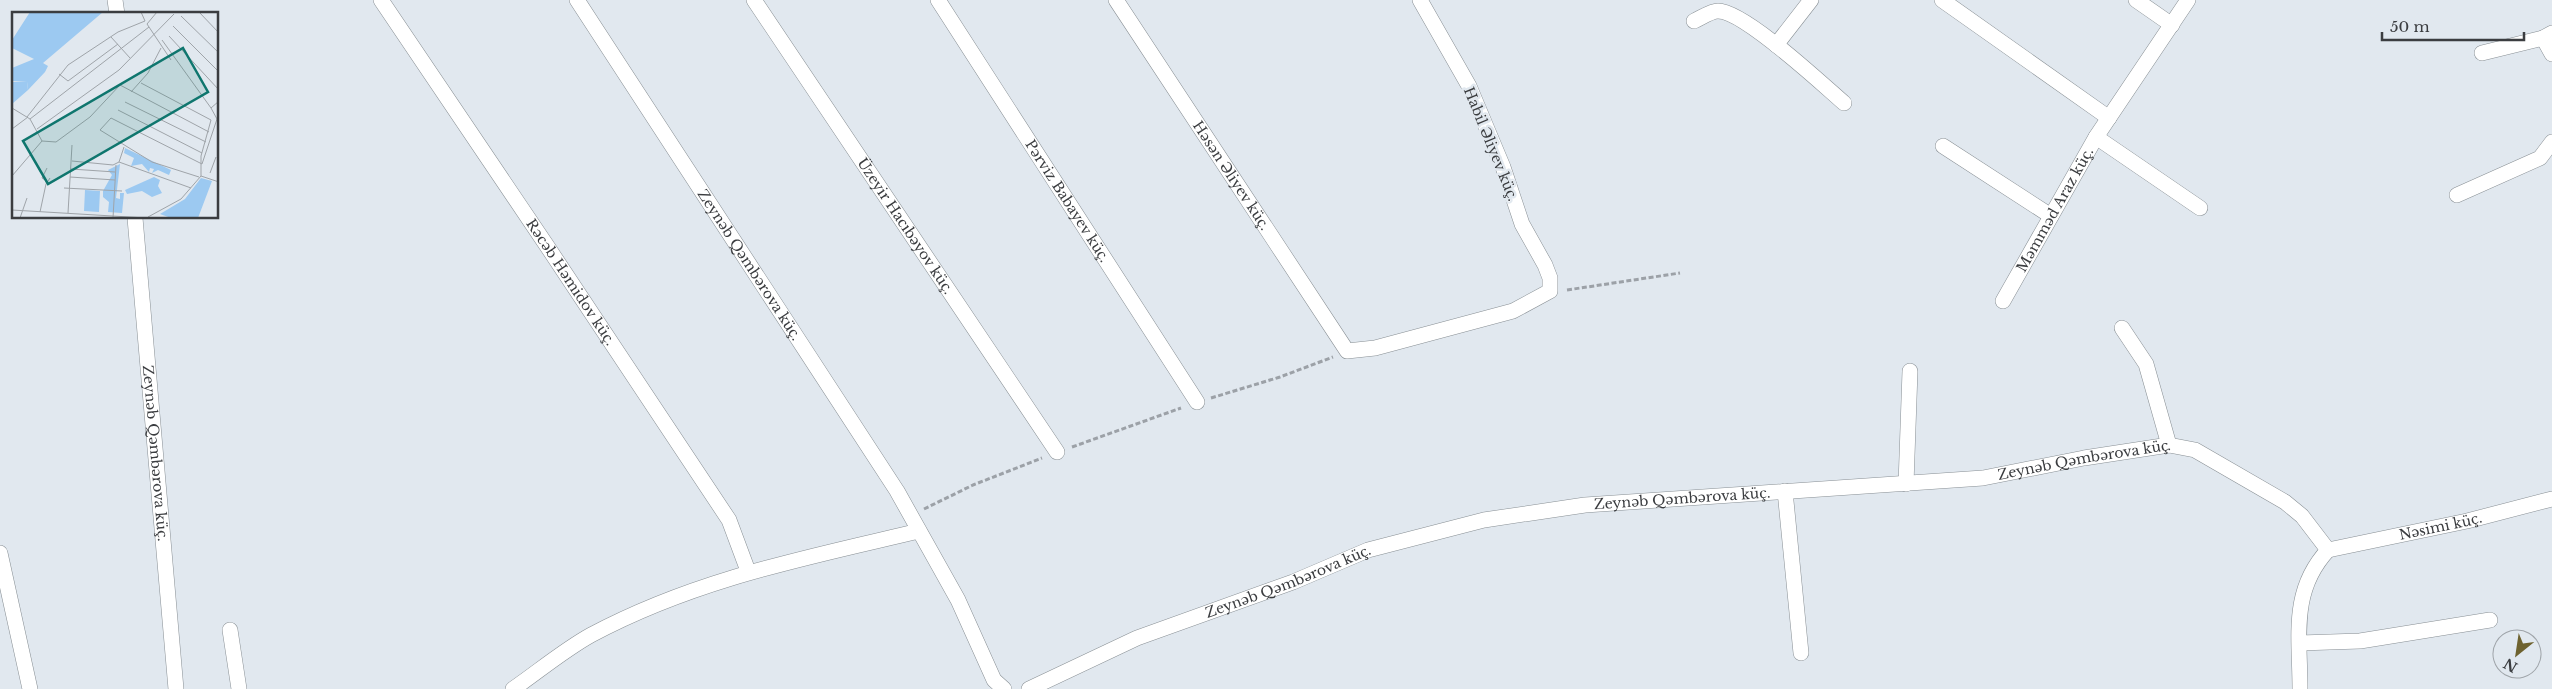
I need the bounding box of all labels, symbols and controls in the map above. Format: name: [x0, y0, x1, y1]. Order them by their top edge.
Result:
scale bar: [2382, 10, 2524, 42]
inset map: [12, 12, 219, 219]
text: 50 m: [2390, 17, 2430, 36]
street label: Habil Əliyev küç.: [1460, 84, 1522, 204]
street label: Həsən Əliyev küç.: [1189, 117, 1274, 234]
street label: Pərviz Babayev küç.: [1021, 136, 1114, 266]
street label: Məmməd Araz küç.: [2012, 144, 2097, 275]
street label: Üzeyir Hacıbəyov küç.: [853, 154, 958, 297]
street label: Zeynəb Qəmbərova küç.: [694, 186, 805, 344]
street label: Rəcəb Həmidov küç.: [522, 215, 619, 349]
street label: Zeynəb Qəmbərova küç.: [139, 364, 172, 542]
street label: Zeynəb Qəmbərova küç.: [1996, 436, 2174, 484]
street label: Zeynəb Qəmbərova küç.: [1593, 483, 1771, 513]
street label: Nəsimi küç.: [2397, 508, 2484, 544]
street label: Zeynəb Qəmbərova küç.: [1203, 541, 1373, 622]
north arrow: [2492, 629, 2542, 679]
text: N: [2500, 654, 2521, 676]

